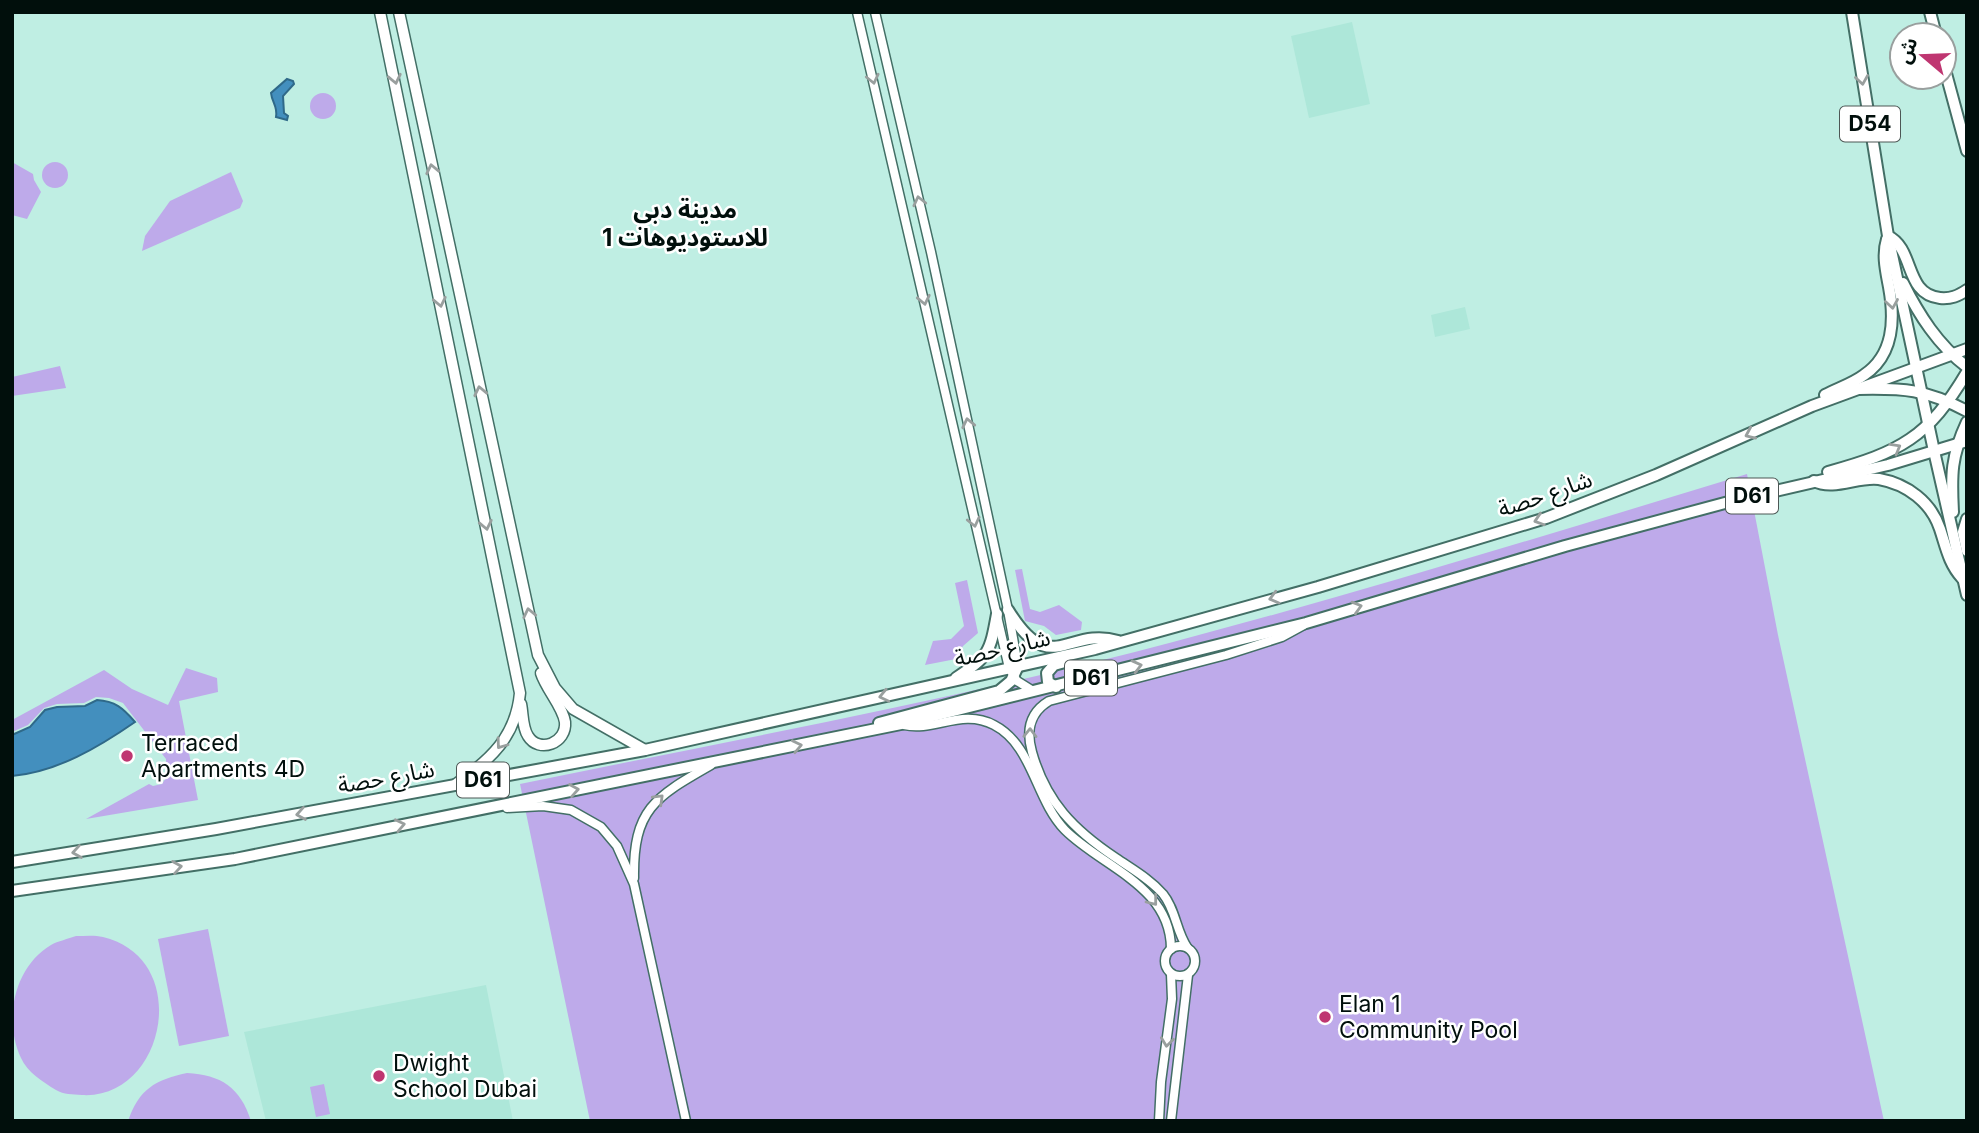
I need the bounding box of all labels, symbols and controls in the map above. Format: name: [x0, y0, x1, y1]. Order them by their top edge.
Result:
north arrow: [1888, 21, 1958, 91]
text: ش: [1892, 35, 1923, 67]
one-way arrow: [386, 73, 401, 85]
one-way arrow: [865, 73, 879, 85]
one-way arrow: [1854, 74, 1869, 86]
road number: D54: [1840, 106, 1900, 142]
one-way arrow: [425, 163, 440, 175]
district label: مدينة دبي للاستوديوهات 1: [602, 195, 768, 252]
one-way arrow: [913, 195, 927, 207]
one-way arrow: [916, 294, 931, 306]
one-way arrow: [432, 296, 447, 308]
one-way arrow: [1884, 298, 1899, 309]
one-way arrow: [474, 385, 489, 397]
one-way arrow: [962, 417, 977, 429]
one-way arrow: [1745, 426, 1757, 440]
one-way arrow: [1888, 443, 1901, 456]
street label: شارع حصة: [1494, 465, 1597, 526]
road number: D61: [1726, 478, 1778, 514]
one-way arrow: [1534, 511, 1546, 526]
one-way arrow: [965, 516, 980, 528]
one-way arrow: [477, 519, 492, 531]
one-way arrow: [1269, 590, 1281, 605]
one-way arrow: [1351, 601, 1363, 616]
one-way arrow: [522, 607, 537, 619]
street label: شارع حصة: [951, 623, 1053, 676]
road number: D61: [1065, 660, 1117, 696]
one-way arrow: [1131, 660, 1143, 674]
one-way arrow: [878, 688, 890, 703]
one-way arrow: [1023, 727, 1038, 738]
place label: Terraced Apartments 4D: [141, 729, 305, 783]
one-way arrow: [497, 736, 509, 749]
one-way arrow: [791, 740, 803, 755]
marker: Terraced Apartments 4D: [119, 748, 135, 764]
street label: شارع حصة: [335, 755, 437, 802]
road number: D61: [457, 762, 509, 798]
one-way arrow: [568, 783, 580, 798]
one-way arrow: [651, 794, 664, 807]
one-way arrow: [295, 806, 307, 821]
one-way arrow: [394, 818, 406, 833]
one-way arrow: [71, 844, 83, 859]
one-way arrow: [171, 860, 183, 875]
one-way arrow: [1145, 893, 1158, 905]
place label: Elan 1 Community Pool: [1339, 990, 1518, 1044]
marker: Elan 1 Community Pool: [1317, 1009, 1333, 1025]
one-way arrow: [1159, 1036, 1174, 1047]
place label: Dwight School Dubai: [393, 1049, 537, 1103]
marker: Dwight School Dubai: [371, 1068, 387, 1084]

